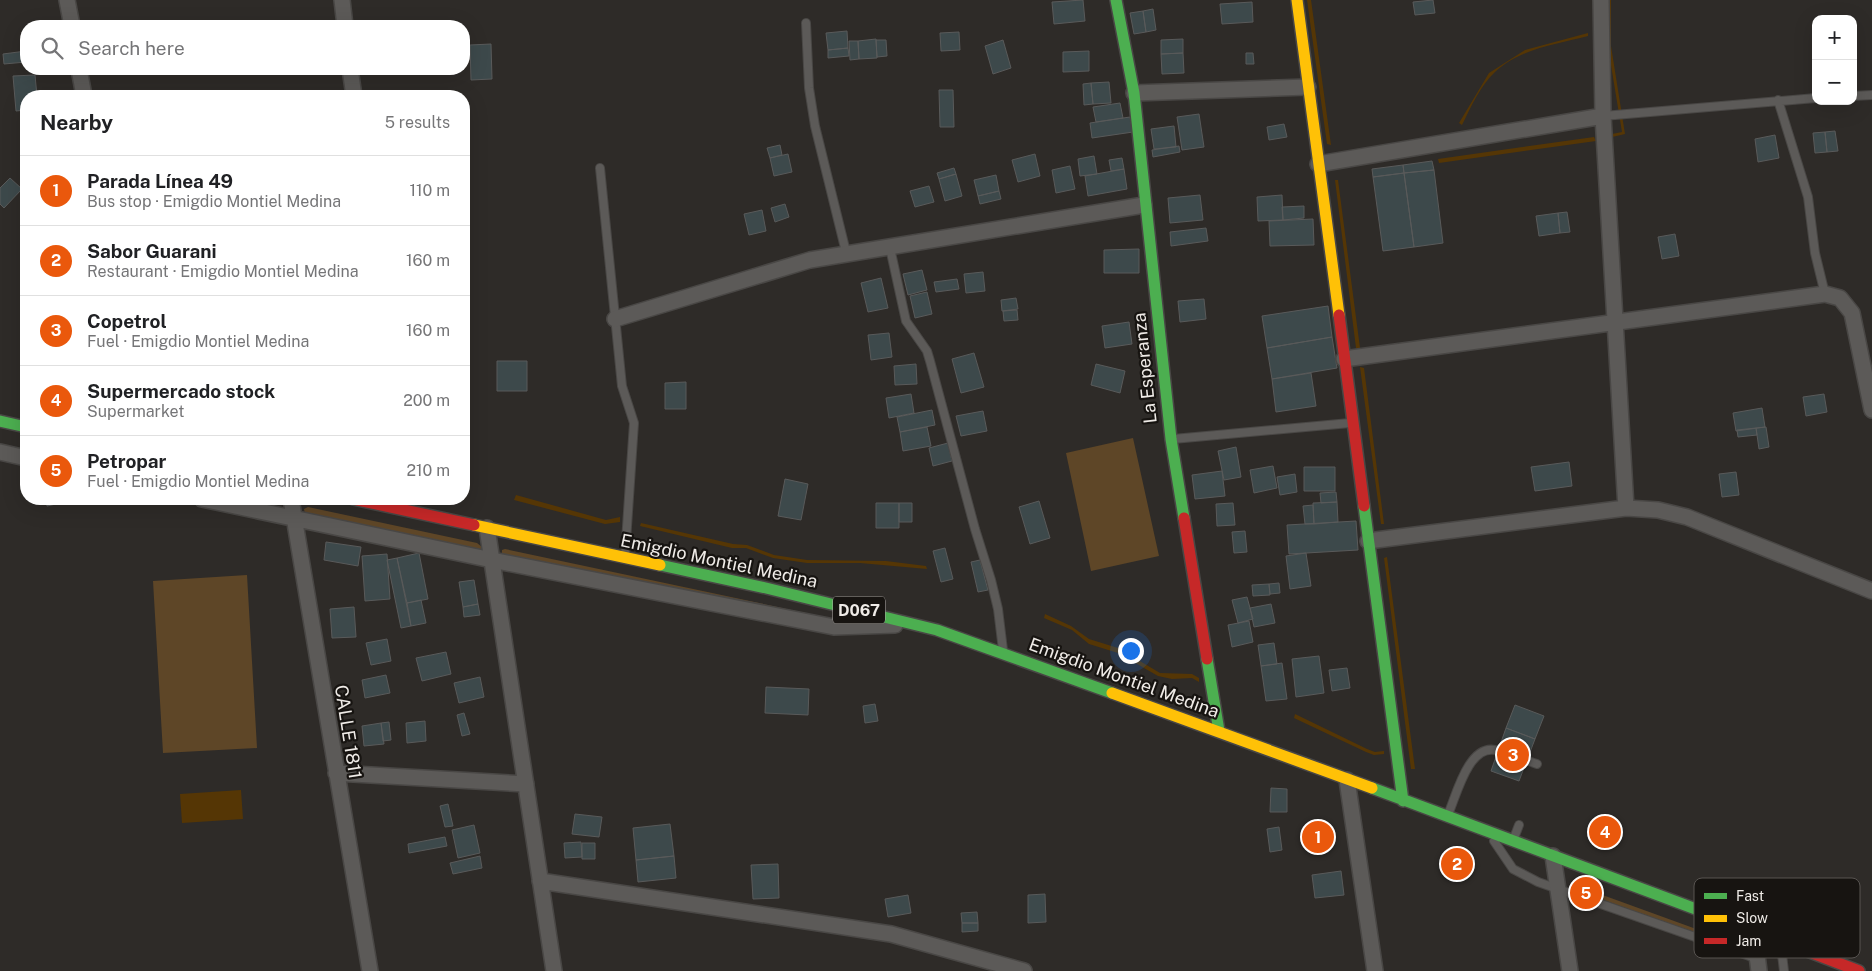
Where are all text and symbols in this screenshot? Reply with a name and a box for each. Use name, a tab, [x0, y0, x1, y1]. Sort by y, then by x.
map controls	[1812, 15, 1857, 105]
button: +	[1812, 15, 1857, 60]
search box	[20, 20, 470, 75]
icon: search	[38, 34, 66, 62]
text: Search here	[78, 37, 185, 59]
button: −	[1812, 60, 1857, 105]
text: Nearby	[40, 110, 113, 135]
text: 5 results	[385, 113, 450, 132]
text: Parada Línea 49	[87, 170, 233, 192]
text: 1	[53, 181, 59, 200]
text: 110 m	[409, 181, 450, 200]
text: Bus stop · Emigdio Montiel Medina	[87, 192, 341, 211]
text: Sabor Guarani	[87, 240, 217, 262]
text: 2	[51, 251, 61, 270]
text: 160 m	[406, 251, 450, 270]
text: Restaurant · Emigdio Montiel Medina	[87, 262, 359, 281]
text: Copetrol	[87, 310, 167, 332]
street label: La Esperanza	[1128, 312, 1161, 424]
text: 3	[51, 321, 61, 340]
text: 160 m	[406, 321, 450, 340]
text: Fuel · Emigdio Montiel Medina	[87, 332, 309, 351]
text: Supermercado stock	[87, 380, 275, 402]
text: 4	[51, 391, 61, 410]
text: 200 m	[403, 391, 450, 410]
text: Supermarket	[87, 402, 184, 421]
text: Petropar	[87, 450, 166, 472]
text: 5	[51, 461, 61, 480]
text: 210 m	[406, 461, 450, 480]
text: Fuel · Emigdio Montiel Medina	[87, 472, 309, 491]
street label: Emigdio Montiel Medina	[619, 529, 819, 592]
road number: D067	[833, 596, 885, 624]
street label: Emigdio Montiel Medina	[1026, 633, 1222, 722]
your location	[1118, 638, 1144, 664]
street label: CALLE 1811	[331, 683, 366, 780]
pin: 3	[1497, 736, 1529, 774]
pin: 4	[1589, 813, 1621, 851]
pin: 1	[1302, 818, 1334, 856]
pin: 2	[1441, 845, 1473, 883]
pin: 5	[1570, 874, 1602, 912]
legend	[1694, 878, 1860, 958]
text: Fast	[1736, 888, 1764, 904]
text: Slow	[1736, 910, 1768, 926]
text: Jam	[1736, 933, 1761, 949]

